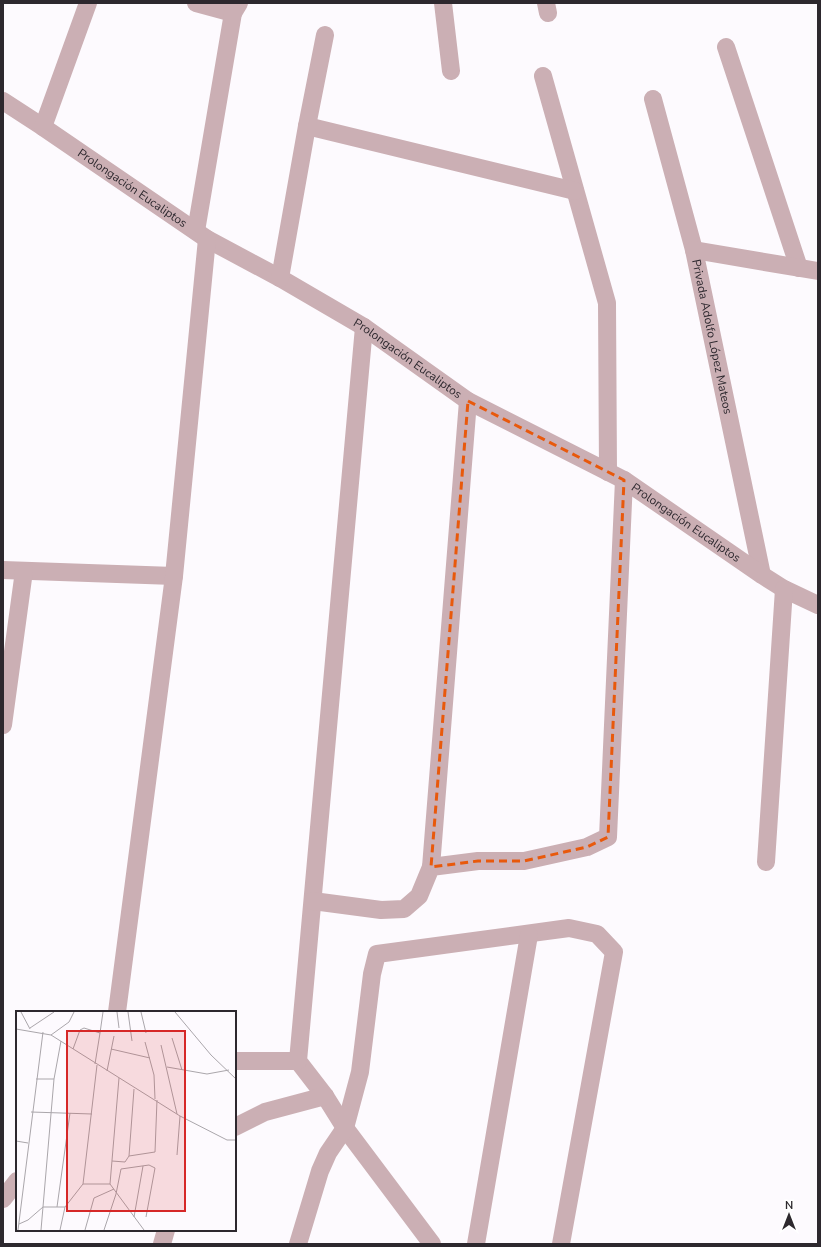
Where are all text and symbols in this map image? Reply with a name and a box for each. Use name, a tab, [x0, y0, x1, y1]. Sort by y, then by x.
street label: Prolongación Eucaliptos	[75, 145, 191, 231]
street label: Privada Adolfo López Mateos	[688, 258, 736, 416]
street label: Prolongación Eucaliptos	[350, 315, 465, 402]
street label: Prolongación Eucaliptos	[628, 479, 744, 566]
inset map	[16, 1011, 236, 1231]
north arrow	[769, 1195, 809, 1235]
text: N	[785, 1198, 793, 1213]

